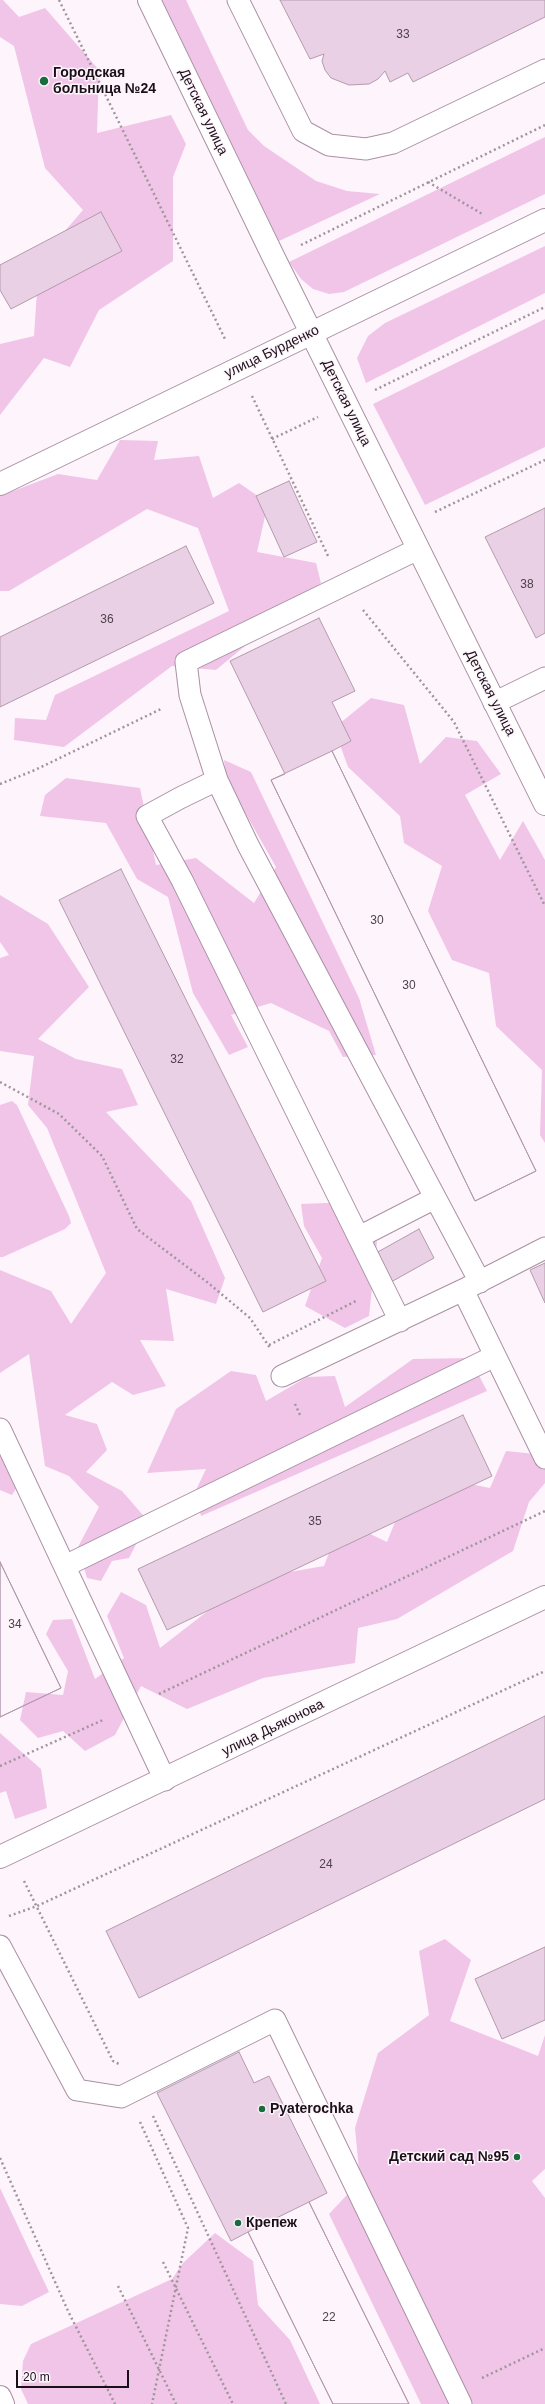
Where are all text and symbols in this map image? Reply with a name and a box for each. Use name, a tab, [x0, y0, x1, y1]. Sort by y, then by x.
house number: 33	[396, 28, 410, 42]
place label: Городская больница №24	[53, 65, 156, 98]
street label: Детская улица	[175, 66, 231, 158]
marker: Городская больница №24	[38, 75, 50, 87]
street label: улица Бурденко	[222, 322, 322, 382]
street label: Детская улица	[318, 357, 374, 449]
house number: 38	[520, 578, 534, 592]
house number: 36	[100, 613, 114, 627]
street label: Детская улица	[461, 647, 519, 739]
house number: 30	[370, 914, 384, 928]
house number: 30	[402, 979, 416, 993]
house number: 32	[170, 1053, 184, 1067]
house number: 35	[308, 1515, 322, 1529]
house number: 34	[8, 1618, 22, 1632]
street label: улица Дьяконова	[219, 1696, 327, 1760]
house number: 24	[319, 1858, 333, 1872]
place label: Pyaterochka	[270, 2101, 353, 2117]
marker: Pyaterochka	[257, 2104, 267, 2114]
place label: Детский сад №95	[389, 2149, 509, 2165]
marker: Детский сад №95	[512, 2152, 522, 2162]
place label: Крепеж	[246, 2215, 297, 2231]
marker: Крепеж	[233, 2218, 243, 2228]
house number: 22	[322, 2311, 336, 2325]
scale bar	[18, 2362, 131, 2388]
text: 20 m	[23, 2370, 50, 2384]

